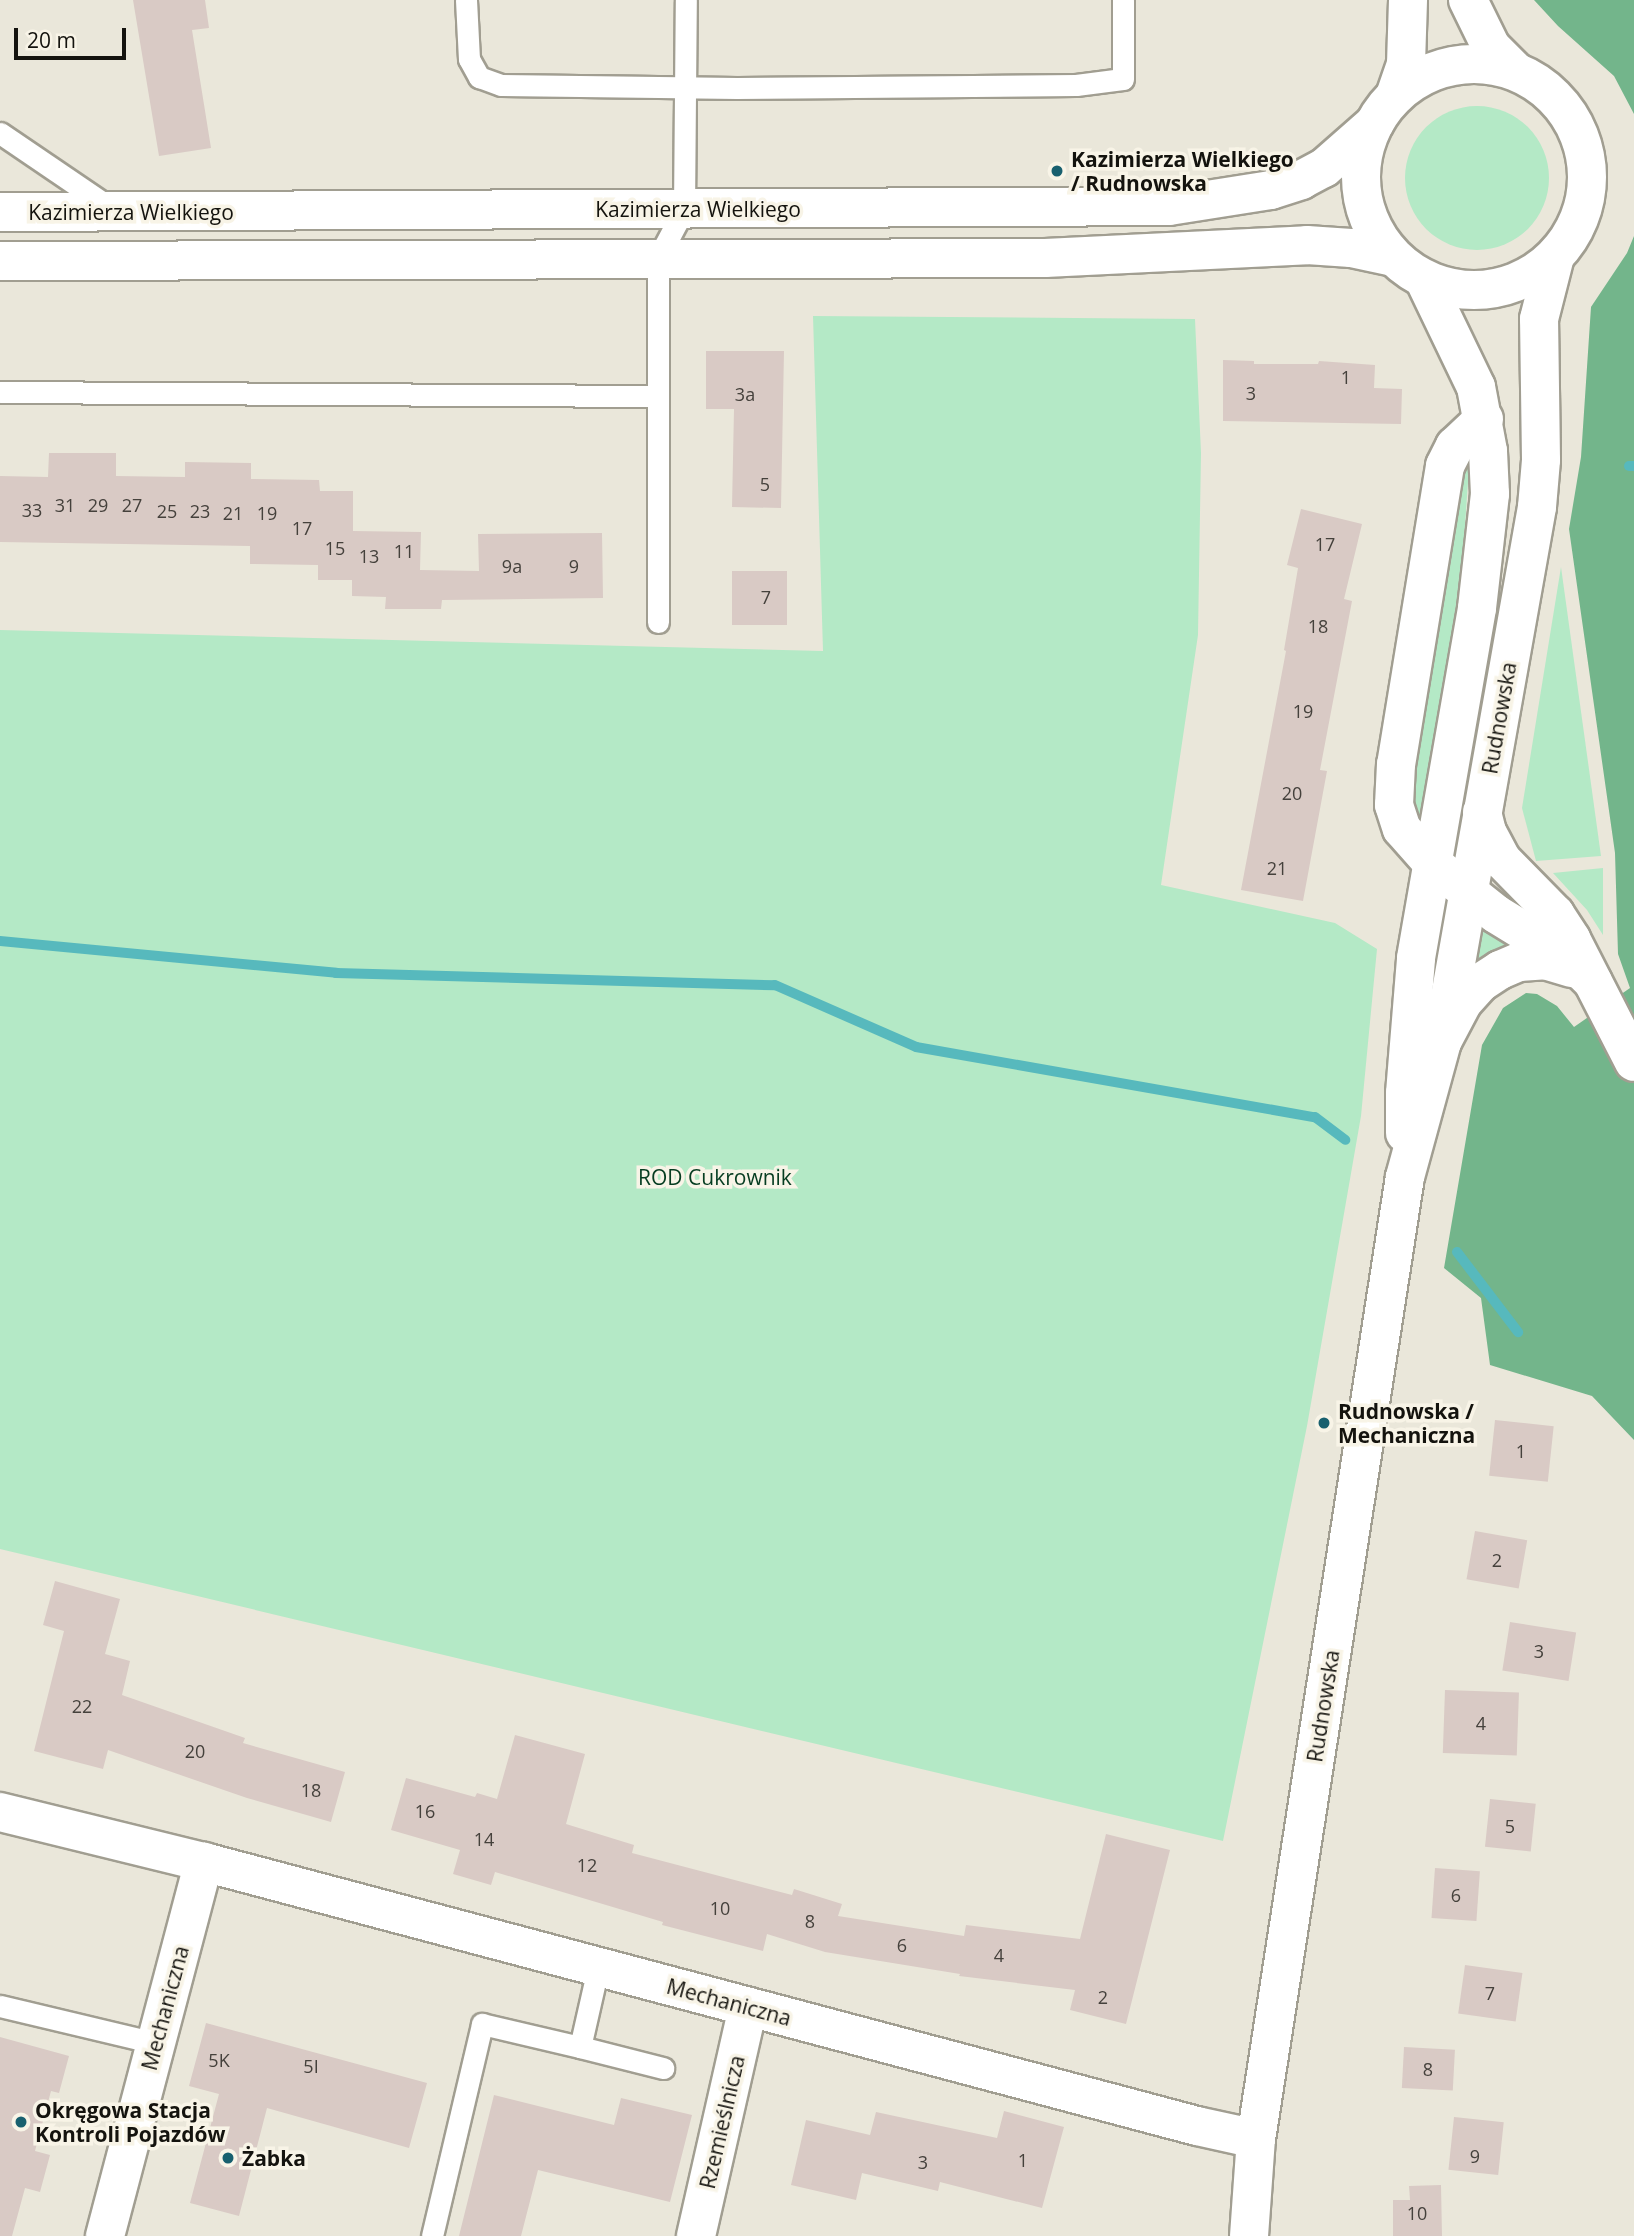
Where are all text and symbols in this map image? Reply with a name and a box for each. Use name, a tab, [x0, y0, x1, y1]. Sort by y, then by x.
scale bar	[18, 14, 130, 58]
text: 20 m	[27, 26, 76, 54]
place label: Kazimierza Wielkiego / Rudnowska	[1071, 146, 1294, 196]
marker: Kazimierza Wielkiego / Rudnowska	[1049, 163, 1065, 179]
street label: Kazimierza Wielkiego	[595, 196, 801, 222]
street label: Kazimierza Wielkiego	[28, 199, 234, 225]
house number: 1	[1341, 366, 1351, 388]
house number: 3	[1246, 382, 1256, 404]
house number: 3a	[735, 383, 755, 405]
house number: 5	[760, 473, 770, 495]
house number: 31	[55, 494, 75, 516]
house number: 29	[88, 494, 108, 516]
house number: 27	[122, 494, 142, 516]
house number: 33	[22, 499, 42, 521]
house number: 25	[157, 500, 177, 522]
house number: 23	[190, 500, 210, 522]
house number: 21	[223, 502, 243, 524]
house number: 19	[257, 502, 277, 524]
house number: 17	[292, 517, 312, 539]
house number: 17	[1315, 533, 1335, 555]
house number: 15	[325, 537, 345, 559]
house number: 11	[394, 540, 414, 562]
house number: 13	[359, 545, 379, 567]
house number: 9a	[502, 555, 522, 577]
house number: 9	[569, 555, 579, 577]
house number: 7	[761, 586, 771, 608]
house number: 18	[1308, 615, 1328, 637]
street label: Rudnowska	[1477, 660, 1521, 776]
house number: 19	[1293, 700, 1313, 722]
house number: 20	[1282, 782, 1302, 804]
house number: 21	[1267, 857, 1287, 879]
park label: ROD Cukrownik	[638, 1164, 792, 1190]
place label: Rudnowska / Mechaniczna	[1338, 1398, 1475, 1448]
marker: Rudnowska / Mechaniczna	[1316, 1415, 1332, 1431]
house number: 1	[1516, 1440, 1526, 1462]
house number: 2	[1492, 1549, 1502, 1571]
house number: 3	[1534, 1640, 1544, 1662]
street label: Rudnowska	[1302, 1648, 1344, 1764]
house number: 22	[72, 1695, 92, 1717]
house number: 4	[1476, 1712, 1486, 1734]
house number: 20	[185, 1740, 205, 1762]
house number: 18	[301, 1779, 321, 1801]
house number: 16	[415, 1800, 435, 1822]
house number: 5	[1505, 1815, 1515, 1837]
house number: 14	[474, 1828, 494, 1850]
house number: 12	[577, 1854, 597, 1876]
house number: 6	[1451, 1884, 1461, 1906]
house number: 10	[710, 1897, 730, 1919]
house number: 8	[805, 1910, 815, 1932]
house number: 6	[897, 1934, 907, 1956]
street label: Mechaniczna	[136, 1943, 194, 2073]
house number: 4	[994, 1944, 1004, 1966]
street label: Mechaniczna	[664, 1973, 794, 2031]
house number: 7	[1485, 1982, 1495, 2004]
house number: 2	[1098, 1986, 1108, 2008]
house number: 5K	[208, 2049, 230, 2071]
street label: Rzemieślnicza	[694, 2053, 750, 2191]
house number: 5I	[303, 2055, 319, 2077]
house number: 8	[1423, 2058, 1433, 2080]
place label: Okręgowa Stacja Kontroli Pojazdów	[35, 2097, 225, 2147]
marker: Okręgowa Stacja Kontroli Pojazdów	[13, 2114, 29, 2130]
place label: Żabka	[242, 2145, 306, 2171]
house number: 9	[1470, 2145, 1480, 2167]
house number: 1	[1018, 2149, 1028, 2171]
marker: Żabka	[220, 2150, 236, 2166]
house number: 3	[918, 2151, 928, 2173]
house number: 10	[1407, 2202, 1427, 2224]

